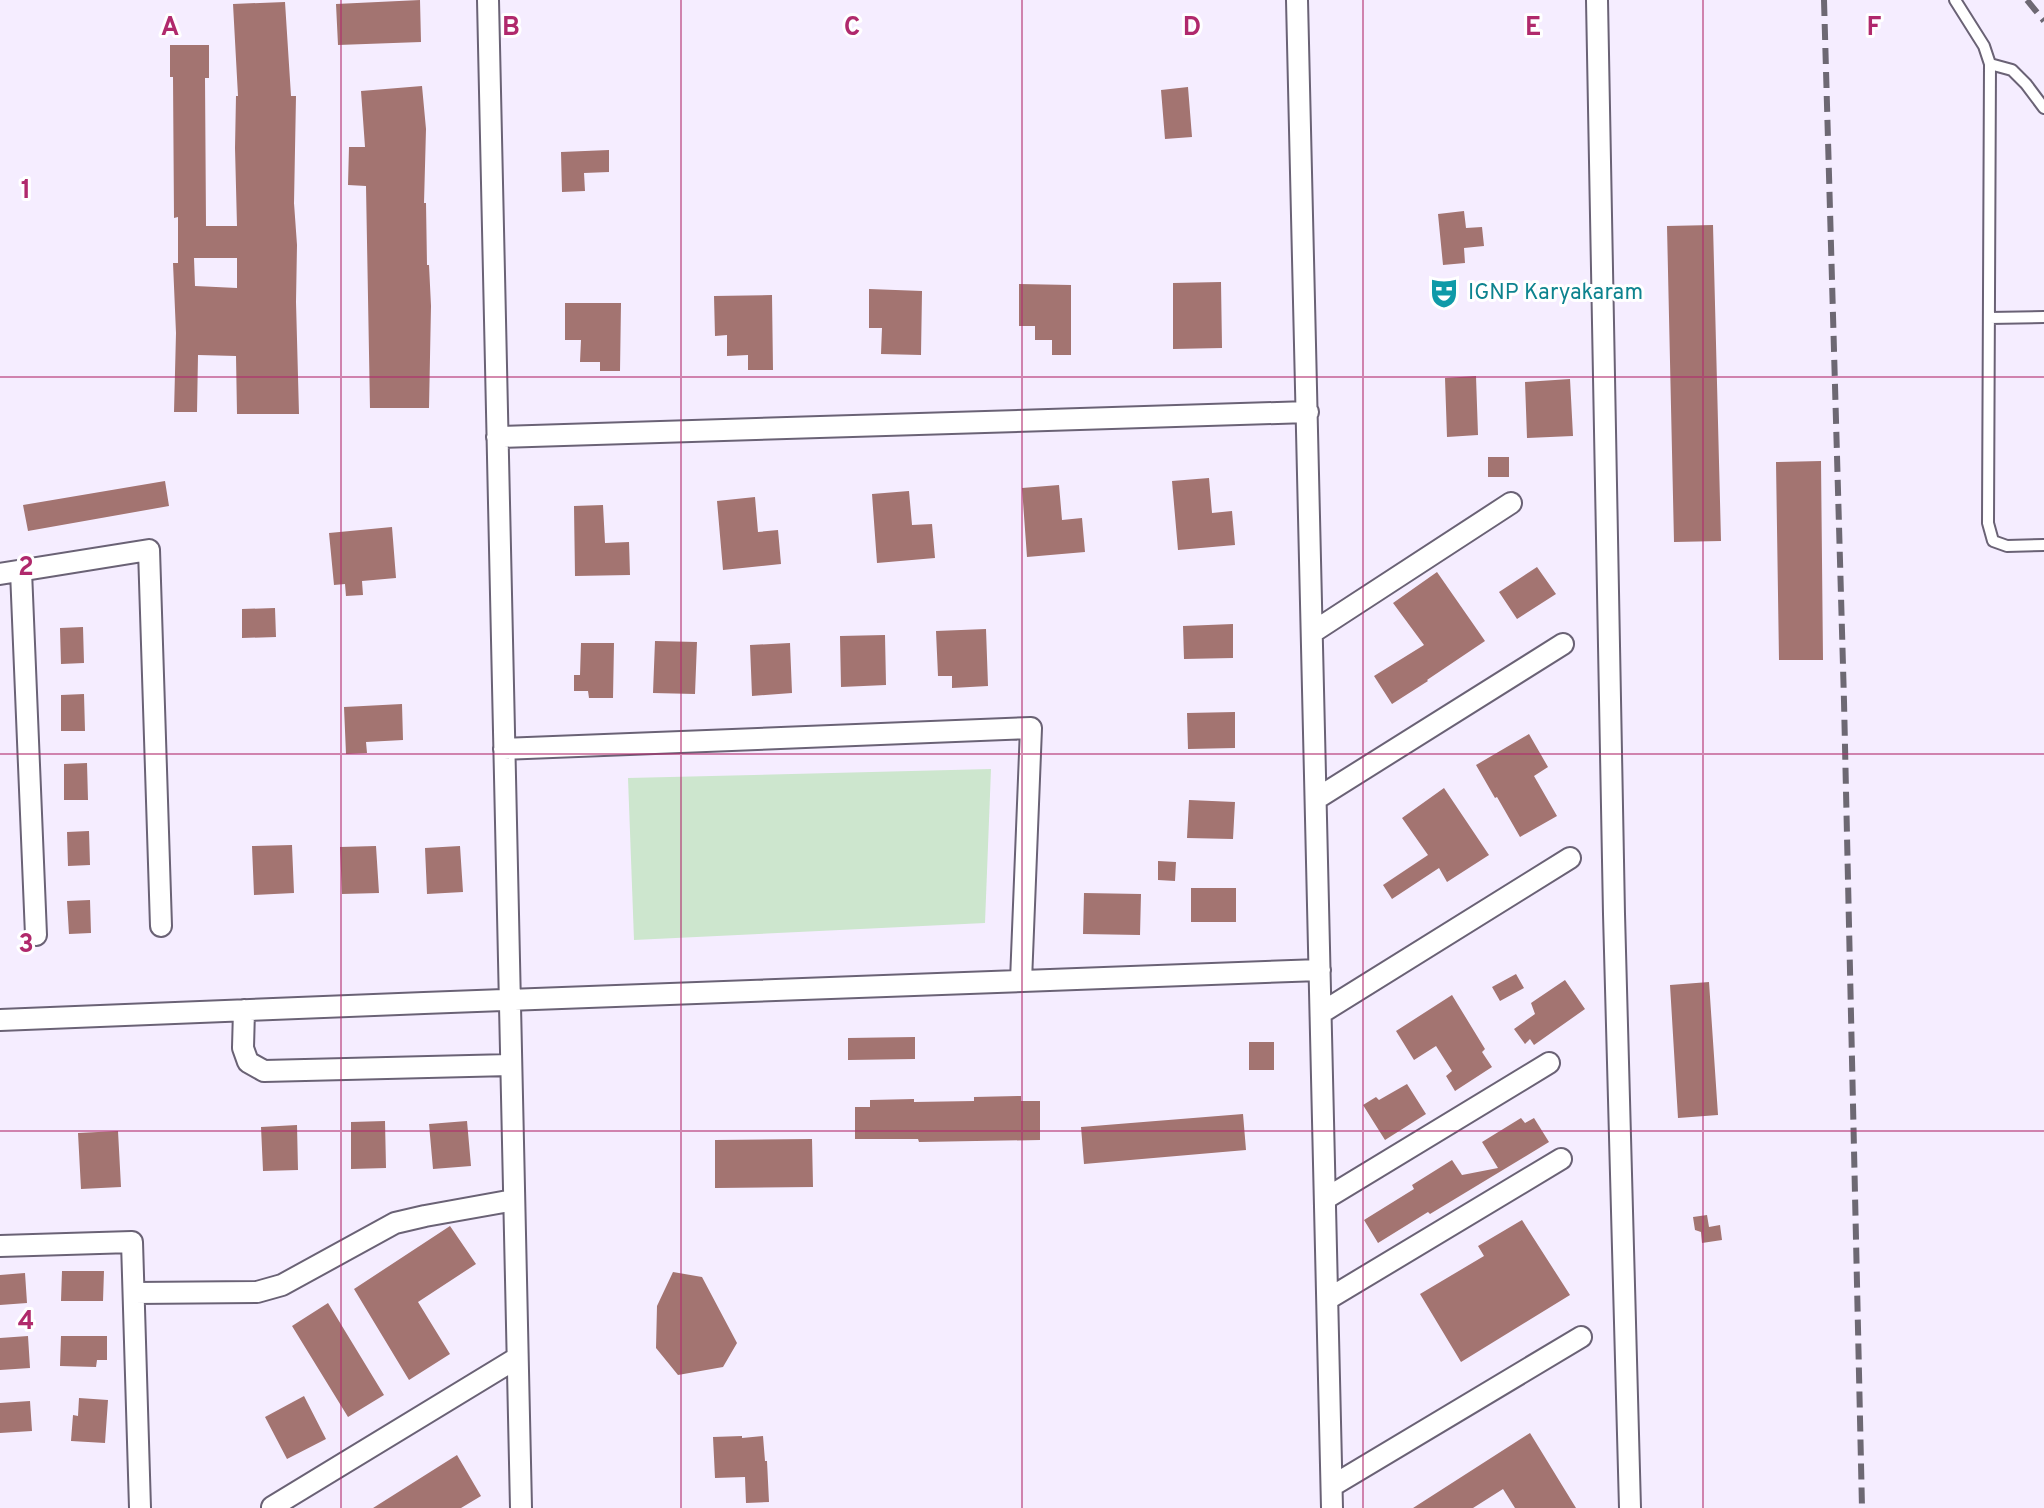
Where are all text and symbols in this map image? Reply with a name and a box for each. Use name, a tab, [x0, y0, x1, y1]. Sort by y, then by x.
text: A	[161, 12, 179, 45]
text: B	[502, 12, 520, 45]
text: C	[844, 12, 860, 45]
text: D	[1183, 12, 1201, 45]
text: E	[1525, 12, 1541, 45]
text: F	[1867, 12, 1882, 45]
text: 1	[21, 175, 31, 208]
theatre icon: IGNP Karyakaram	[1427, 276, 1461, 310]
place label: IGNP Karyakaram	[1468, 280, 1643, 307]
text: 2	[18, 552, 34, 585]
text: 3	[18, 929, 34, 962]
text: 4	[18, 1306, 34, 1339]

